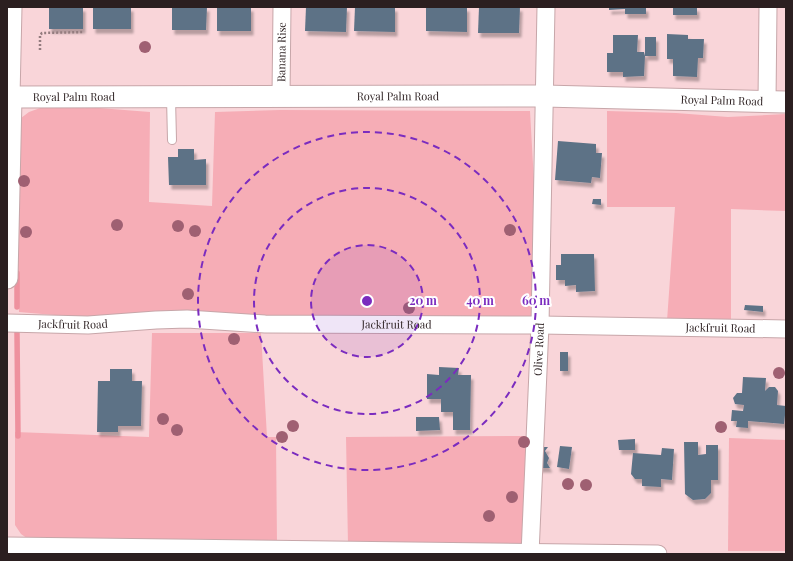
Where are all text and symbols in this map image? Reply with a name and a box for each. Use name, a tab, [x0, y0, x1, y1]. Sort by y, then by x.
street label: Banana Rise	[273, 22, 289, 82]
street label: Royal Palm Road	[357, 88, 440, 103]
street label: Royal Palm Road	[33, 89, 116, 104]
street label: Royal Palm Road	[680, 91, 764, 108]
text: 20 m	[409, 292, 437, 308]
text: 40 m	[466, 292, 494, 308]
text: 60 m	[522, 292, 550, 308]
centre of rings	[360, 294, 374, 308]
street label: Jackfruit Road	[37, 316, 109, 332]
street label: Jackfruit Road	[361, 316, 432, 332]
street label: Jackfruit Road	[684, 319, 756, 336]
street label: Olive Road	[530, 322, 547, 376]

